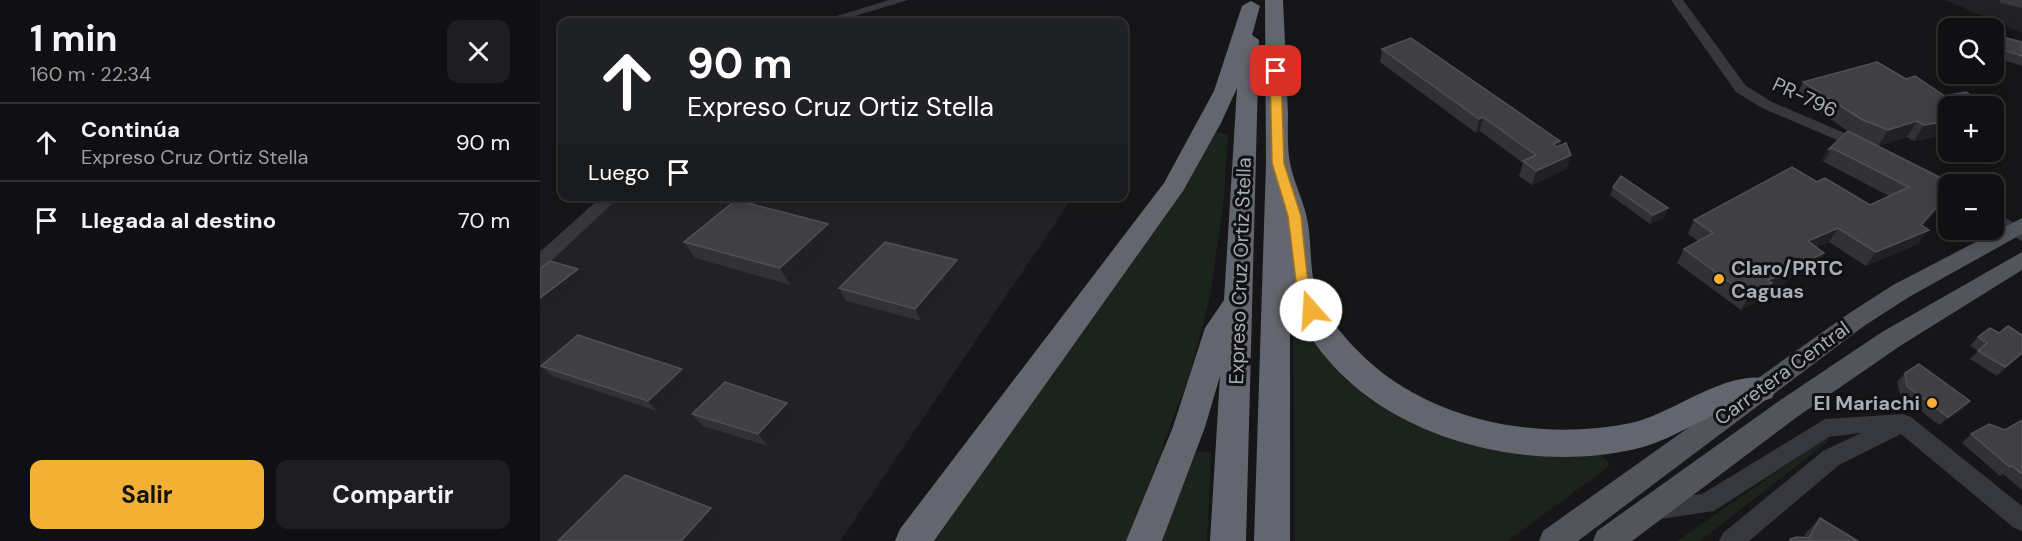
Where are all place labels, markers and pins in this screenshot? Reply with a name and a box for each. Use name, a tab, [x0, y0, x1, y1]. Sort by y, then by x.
pin	[1250, 45, 1301, 96]
place label: Claro/PRTC Caguas	[1731, 255, 1843, 304]
marker: Claro/PRTC Caguas	[1712, 272, 1726, 286]
place label: El Mariachi	[1814, 390, 1920, 416]
marker: El Mariachi	[1925, 396, 1939, 410]

